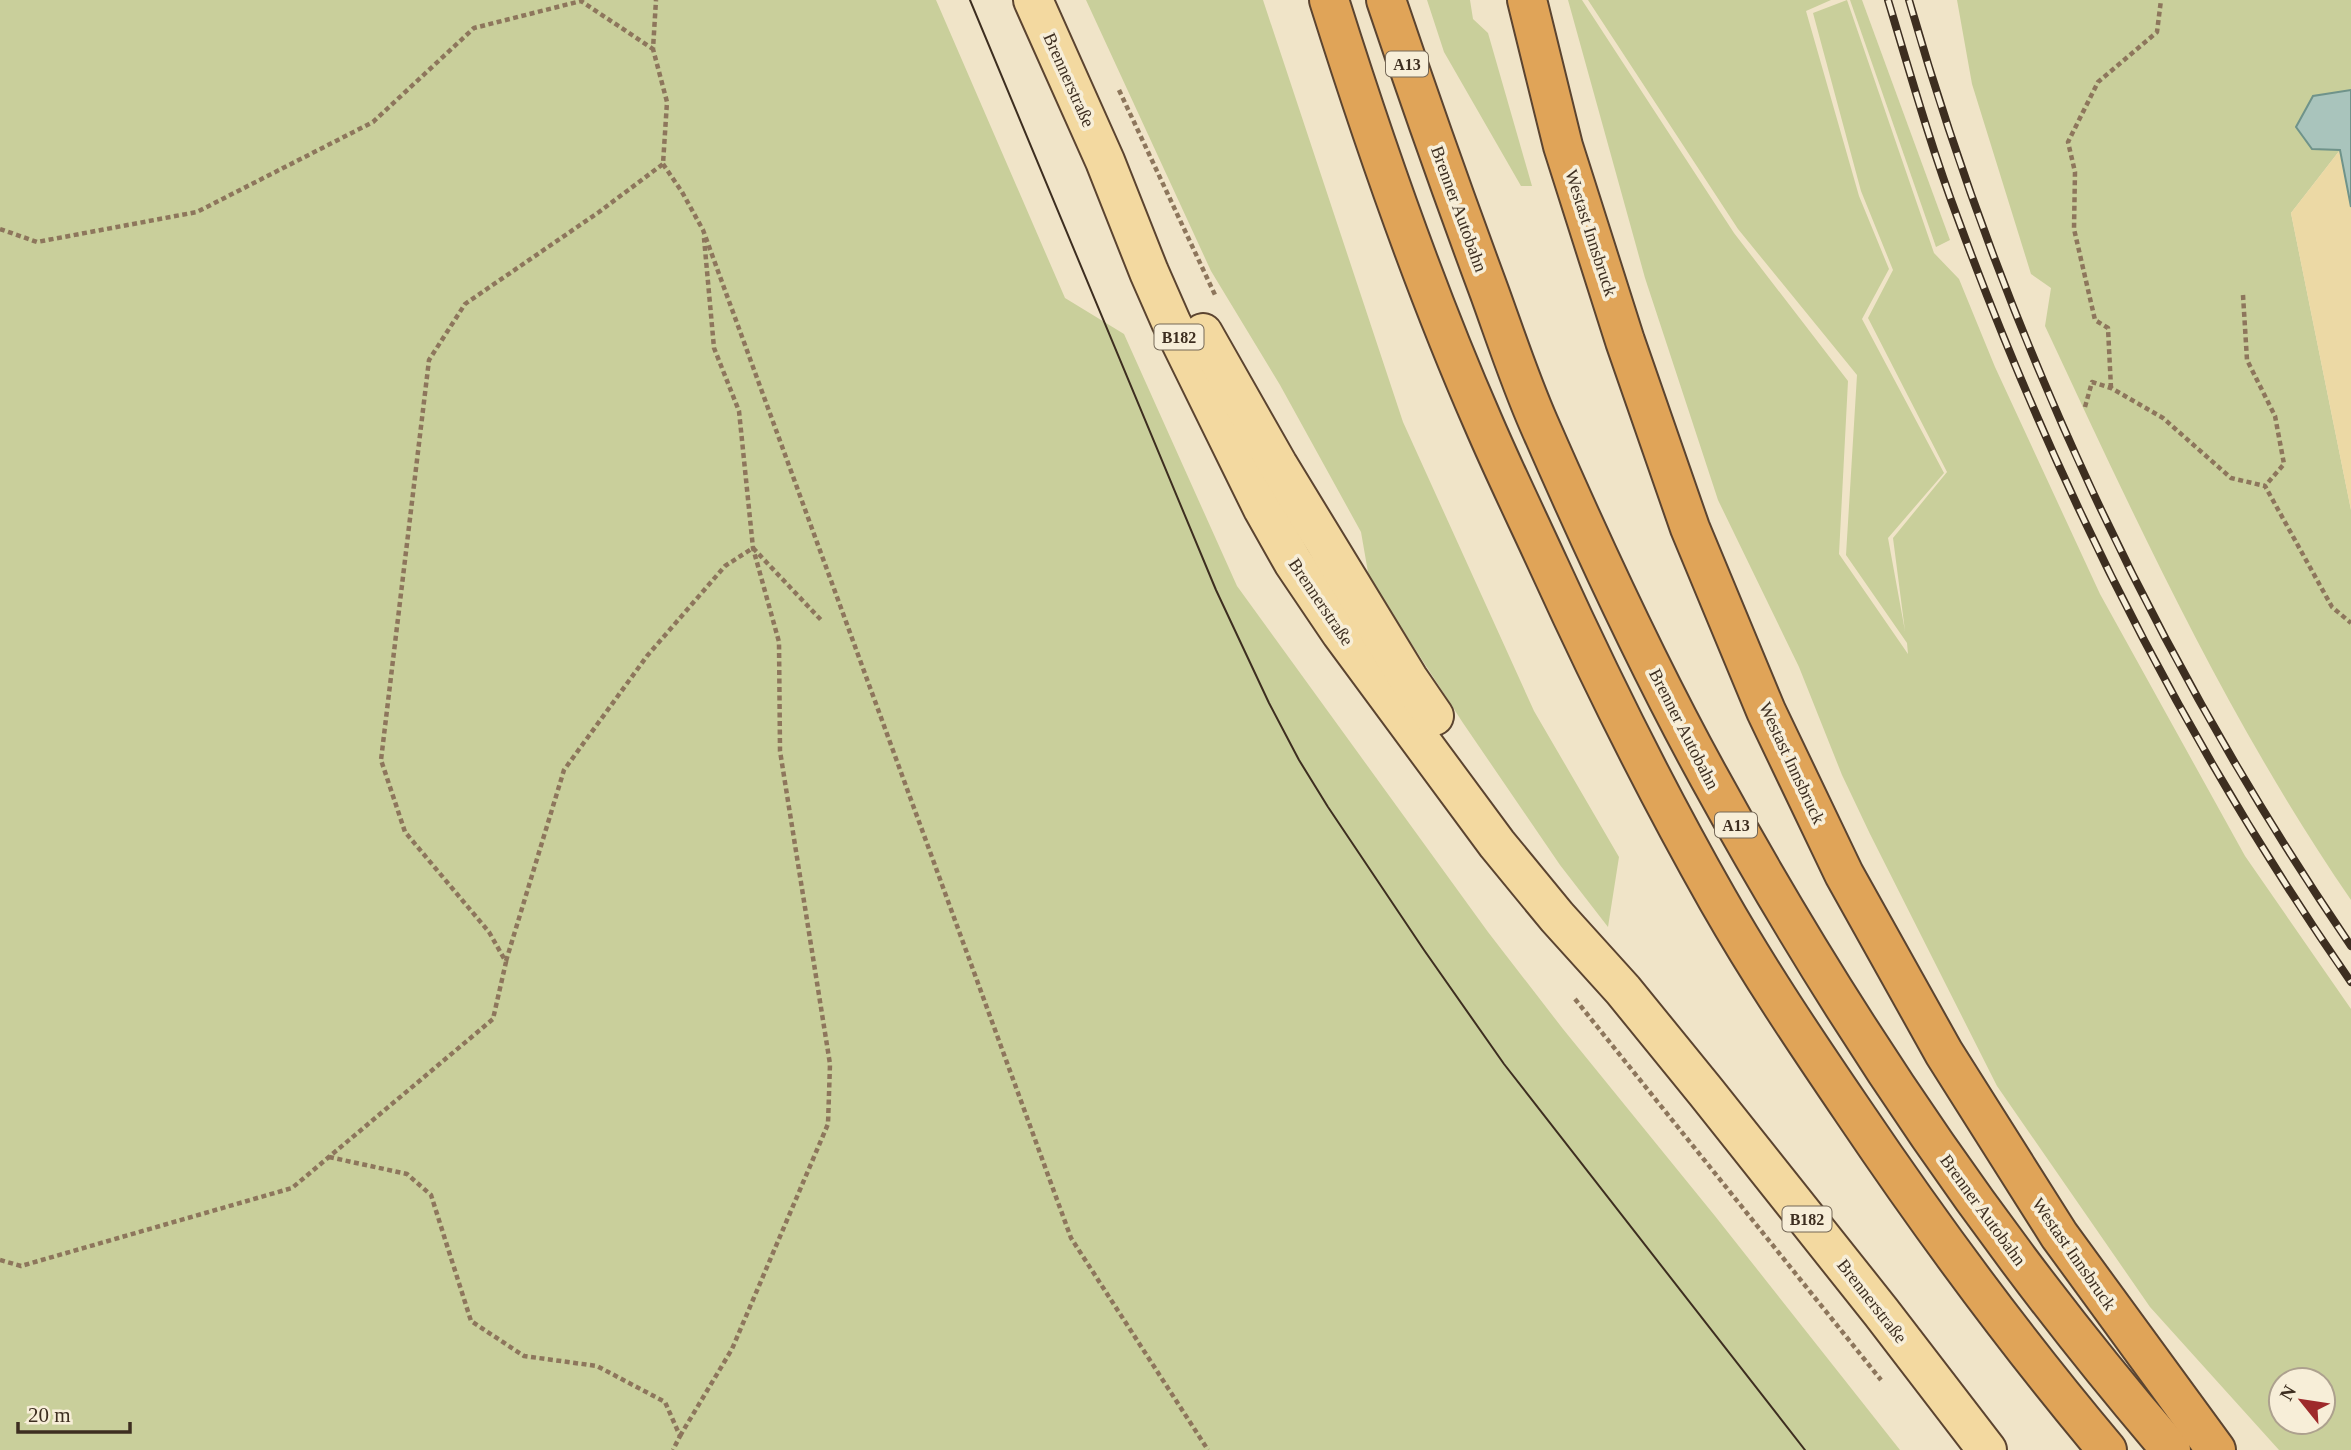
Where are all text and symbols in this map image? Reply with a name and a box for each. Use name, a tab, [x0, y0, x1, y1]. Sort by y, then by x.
street label: Brennerstraße	[1039, 30, 1099, 130]
road number: A13	[1386, 52, 1428, 76]
street label: Brenner Autobahn	[1427, 143, 1491, 275]
street label: Westast Innsbruck	[1561, 167, 1621, 299]
road number: B182	[1154, 324, 1204, 350]
street label: Brennerstraße	[1284, 555, 1358, 649]
street label: Brenner Autobahn	[1645, 665, 1723, 793]
street label: Westast Innsbruck	[1755, 699, 1829, 827]
road number: A13	[1715, 812, 1757, 838]
street label: Brenner Autobahn	[1936, 1151, 2030, 1269]
street label: Westast Innsbruck	[2028, 1194, 2120, 1314]
road number: B182	[1783, 1206, 1832, 1232]
street label: Brennerstraße	[1833, 1255, 1911, 1347]
north arrow	[2267, 1366, 2337, 1436]
text: N	[2275, 1381, 2300, 1404]
scale bar	[18, 1390, 130, 1434]
text: 20 m	[28, 1403, 71, 1427]

